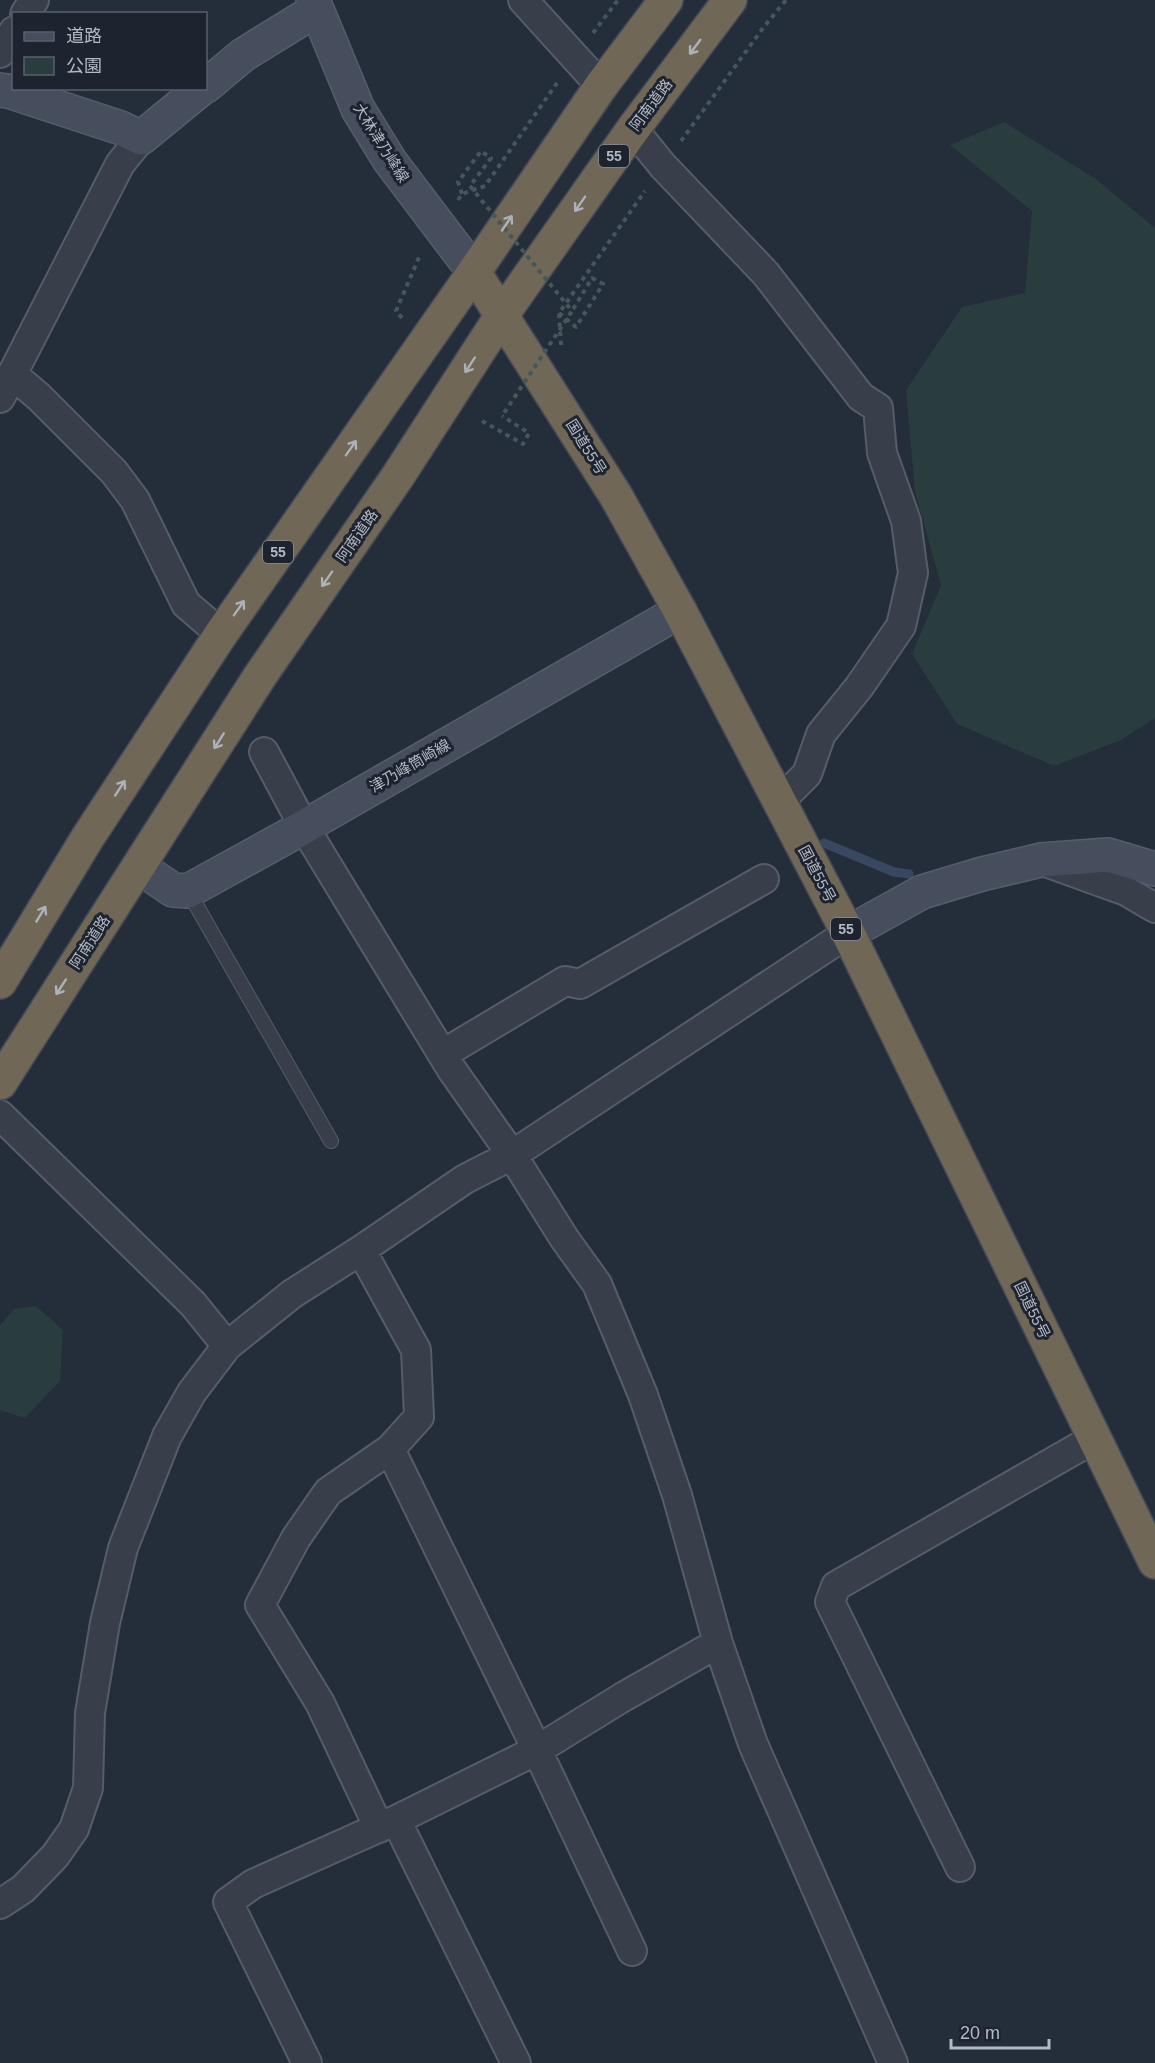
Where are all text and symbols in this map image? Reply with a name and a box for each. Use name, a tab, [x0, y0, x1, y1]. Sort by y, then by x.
legend	[12, 12, 207, 90]
text: 道路	[66, 26, 102, 46]
one-way arrow	[688, 38, 701, 54]
text: 公園	[66, 56, 102, 76]
street label: 阿南道路	[626, 76, 675, 134]
street label: 大林津乃峰線	[350, 100, 412, 185]
road number: 55	[599, 145, 629, 167]
one-way arrow	[574, 196, 586, 212]
one-way arrow	[501, 216, 513, 232]
one-way arrow	[464, 356, 477, 373]
street label: 国道55号	[563, 416, 610, 477]
one-way arrow	[345, 440, 357, 456]
street label: 阿南道路	[332, 506, 381, 565]
road number: 55	[263, 541, 293, 563]
one-way arrow	[321, 570, 333, 587]
one-way arrow	[233, 600, 245, 616]
one-way arrow	[212, 732, 224, 749]
street label: 津乃峰筒崎線	[367, 736, 453, 795]
one-way arrow	[114, 780, 126, 797]
street label: 国道55号	[795, 843, 839, 905]
one-way arrow	[35, 906, 47, 923]
street label: 阿南道路	[66, 912, 113, 972]
road number: 55	[831, 918, 861, 940]
one-way arrow	[55, 978, 67, 995]
street label: 国道55号	[1011, 1278, 1054, 1341]
scale bar	[951, 2012, 1048, 2050]
text: 20 m	[960, 2023, 1000, 2043]

